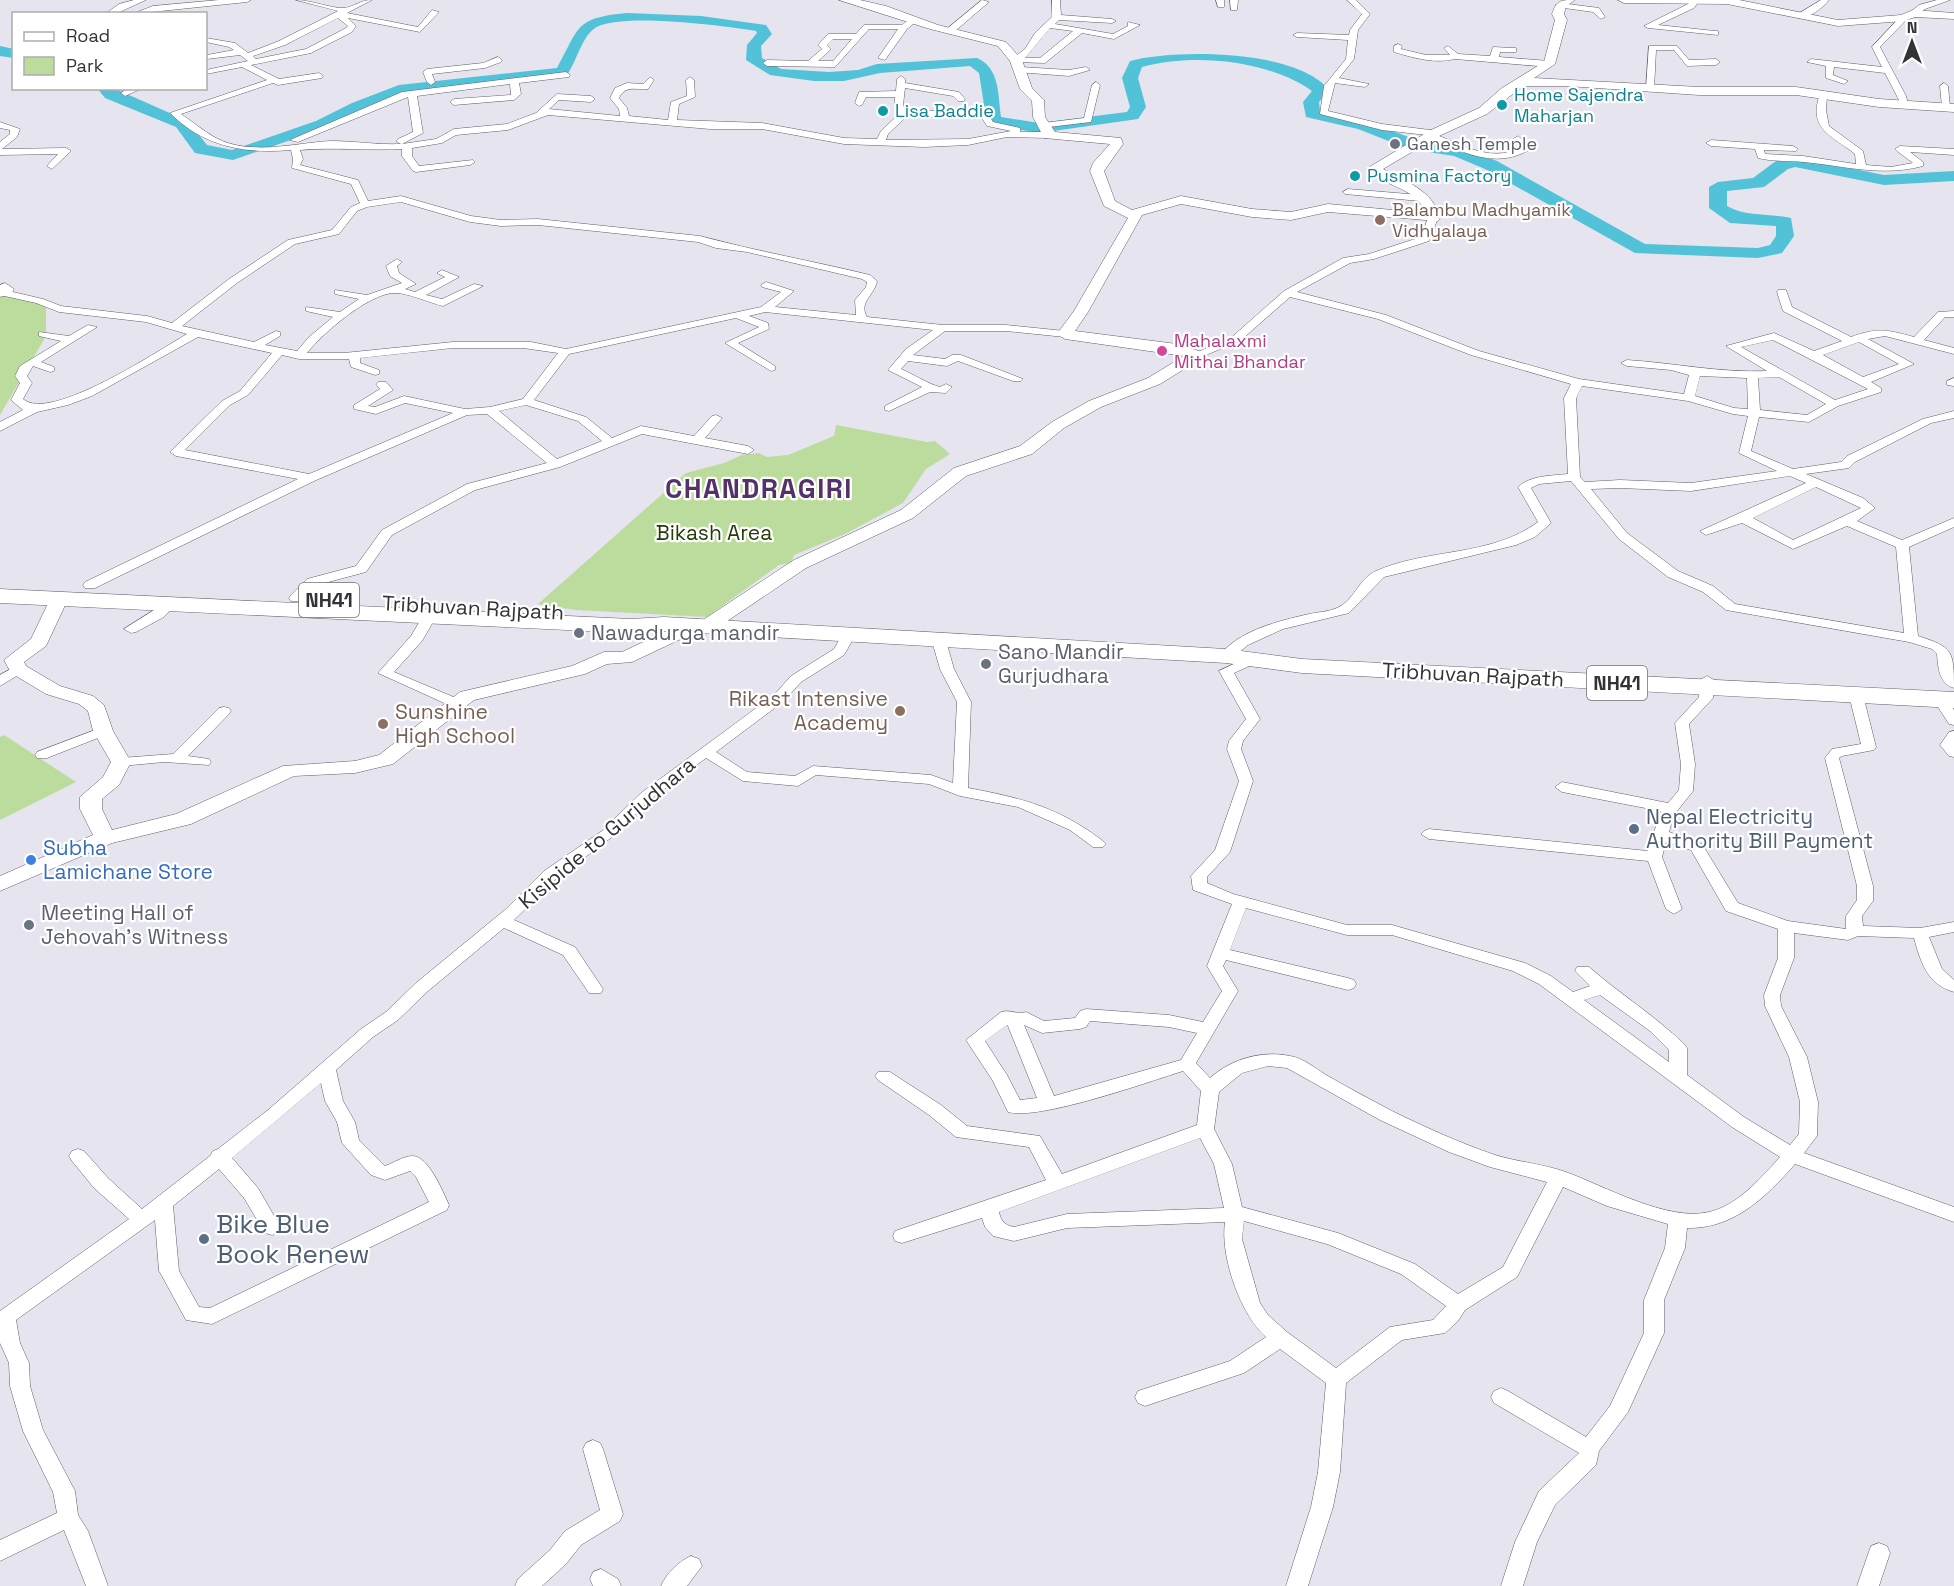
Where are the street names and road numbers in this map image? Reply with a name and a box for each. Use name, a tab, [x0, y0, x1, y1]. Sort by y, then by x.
road number: NH41	[299, 583, 359, 617]
street label: Tribhuvan Rajpath	[381, 589, 565, 626]
street label: Tribhuvan Rajpath	[1381, 656, 1565, 693]
road number: NH41	[1587, 666, 1647, 700]
street label: Kisipide to Gurjudhara	[513, 751, 701, 915]

